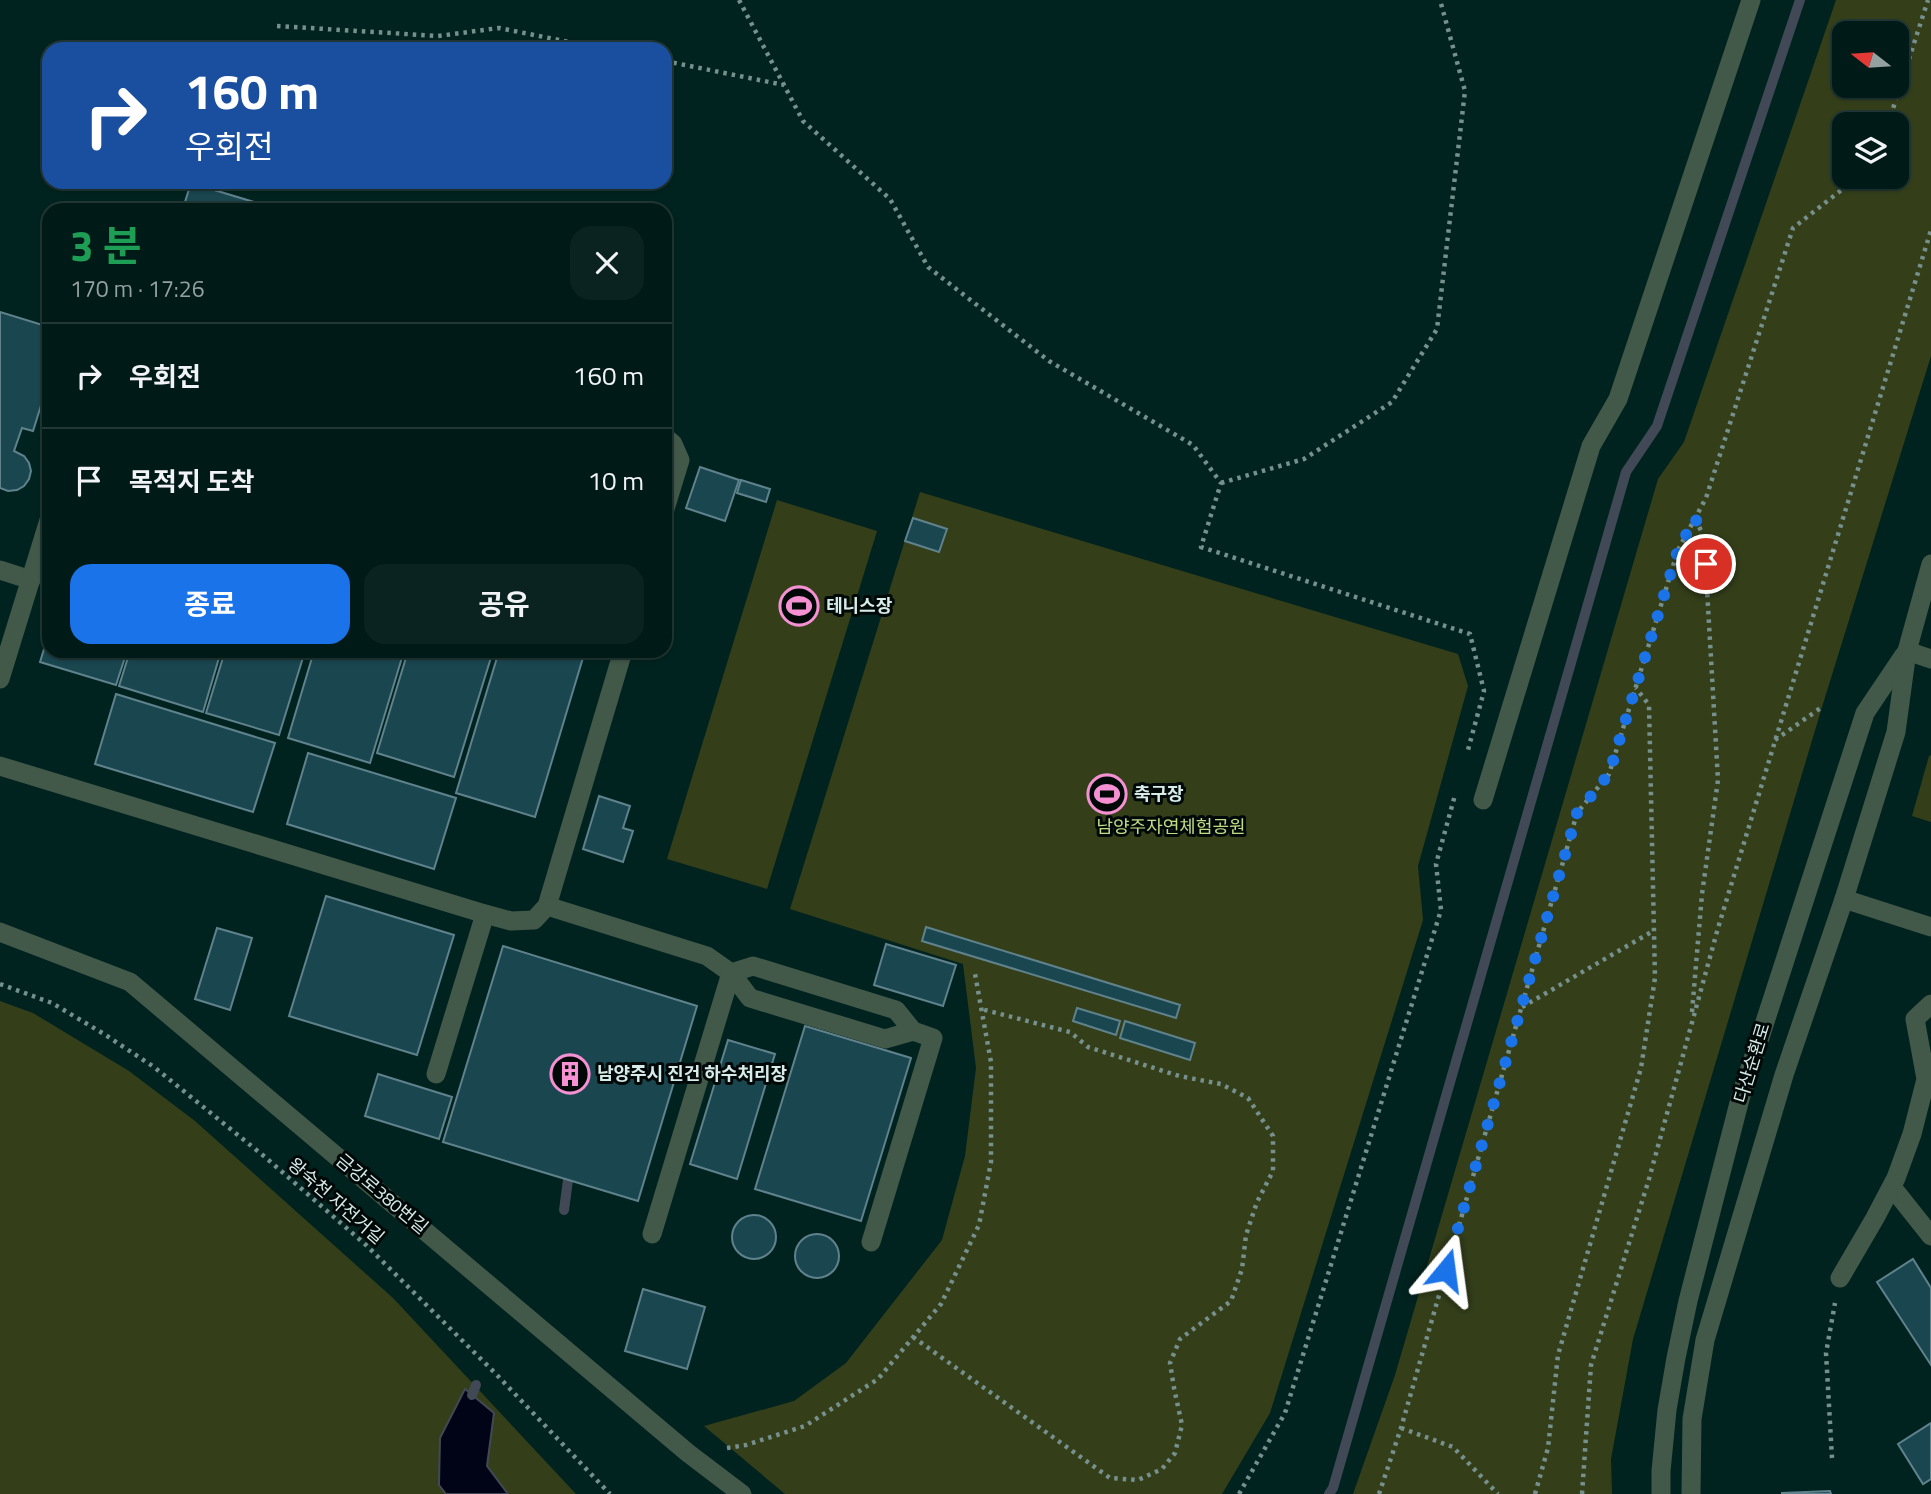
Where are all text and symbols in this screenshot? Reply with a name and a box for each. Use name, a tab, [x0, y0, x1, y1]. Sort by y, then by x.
north arrow	[1832, 21, 1909, 98]
map controls	[1832, 21, 1909, 189]
text: 160 m	[185, 53, 319, 128]
icon: right	[70, 70, 161, 161]
button: layers	[1832, 112, 1909, 189]
text: 우회전	[185, 122, 273, 170]
text: 3 분	[70, 213, 141, 277]
button: close	[570, 226, 644, 300]
text: 170 m · 17:26	[70, 271, 205, 306]
text: 160 m	[573, 356, 644, 395]
icon: right	[70, 357, 108, 395]
text: 우회전	[129, 357, 201, 396]
text: 10 m	[587, 461, 644, 500]
icon: arrive	[70, 462, 108, 500]
text: 목적지 도착	[129, 462, 254, 501]
pin	[1676, 534, 1736, 594]
icon: arrive	[1687, 545, 1725, 583]
button: 종료	[70, 564, 350, 644]
button: 공유	[364, 564, 644, 644]
sports icon: 테니스장	[778, 585, 820, 627]
place label: 테니스장	[826, 592, 893, 619]
sports icon: 축구장	[1086, 773, 1128, 815]
place label: 축구장	[1134, 780, 1184, 807]
park label: 남양주자연체험공원	[1096, 813, 1246, 840]
street label: 다산순환로	[1727, 1019, 1777, 1106]
building icon: 남양주시 진건 하수처리장	[549, 1053, 591, 1095]
place label: 남양주시 진건 하수처리장	[597, 1060, 788, 1087]
street label: 금강로380번길	[330, 1147, 434, 1240]
street label: 왕숙천 자전거길	[282, 1151, 390, 1250]
position arrow	[1409, 1233, 1483, 1307]

